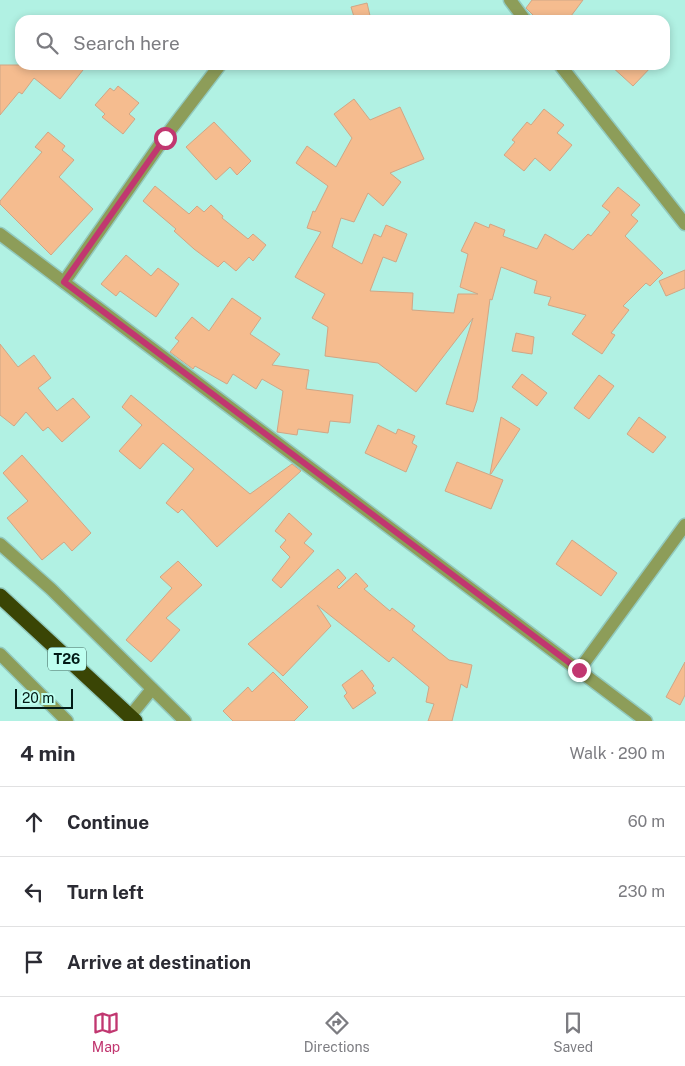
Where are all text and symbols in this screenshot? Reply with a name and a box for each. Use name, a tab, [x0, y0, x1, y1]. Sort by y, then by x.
search box	[15, 15, 670, 70]
icon: search	[33, 29, 61, 57]
text: Search here	[73, 32, 180, 54]
route start	[154, 127, 177, 150]
road number: T26	[48, 648, 86, 671]
route end	[568, 659, 591, 682]
scale bar	[15, 686, 72, 709]
text: 20 m	[22, 690, 54, 706]
text: 4 min	[20, 741, 75, 766]
text: Walk · 290 m	[570, 744, 665, 763]
icon: ahead	[20, 808, 48, 836]
text: Continue	[67, 811, 149, 833]
text: 60 m	[628, 812, 665, 831]
icon: left	[20, 878, 48, 906]
text: Turn left	[67, 881, 144, 903]
text: 230 m	[618, 882, 665, 901]
icon: arrive	[20, 948, 48, 976]
text: Arrive at destination	[67, 951, 251, 973]
tab: Map	[92, 1009, 120, 1055]
tab: Directions	[304, 1009, 370, 1055]
tab: Saved	[553, 1009, 593, 1055]

